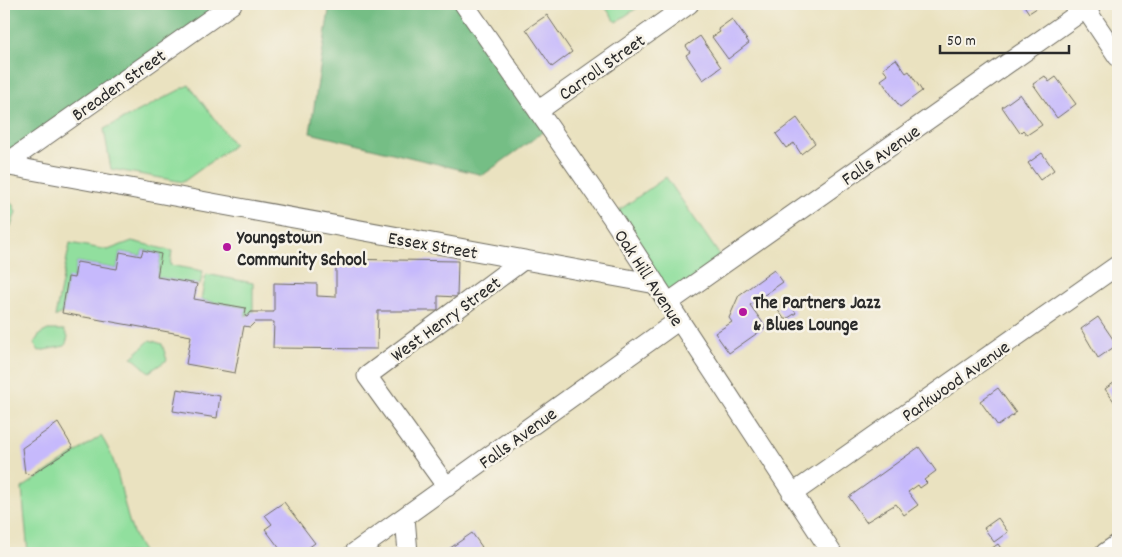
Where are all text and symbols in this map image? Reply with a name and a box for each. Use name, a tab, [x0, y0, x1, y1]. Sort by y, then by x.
scale bar	[940, 22, 1068, 54]
street label: Carroll Street	[554, 29, 652, 109]
text: 50 m	[947, 31, 976, 53]
street label: Breaden Street	[67, 44, 173, 129]
street label: Falls Avenue	[837, 120, 927, 194]
street label: Oak Hill Avenue	[606, 225, 688, 333]
place label: Youngstown Community School	[236, 226, 367, 275]
street label: Essex Street	[385, 226, 479, 269]
marker: Youngstown Community School	[221, 241, 233, 253]
street label: West Henry Street	[386, 271, 508, 370]
place label: The Partners Jazz & Blues Lounge	[753, 291, 881, 340]
marker: The Partners Jazz & Blues Lounge	[737, 306, 749, 318]
street label: Parkwood Avenue	[897, 335, 1017, 430]
street label: Falls Avenue	[474, 402, 564, 477]

